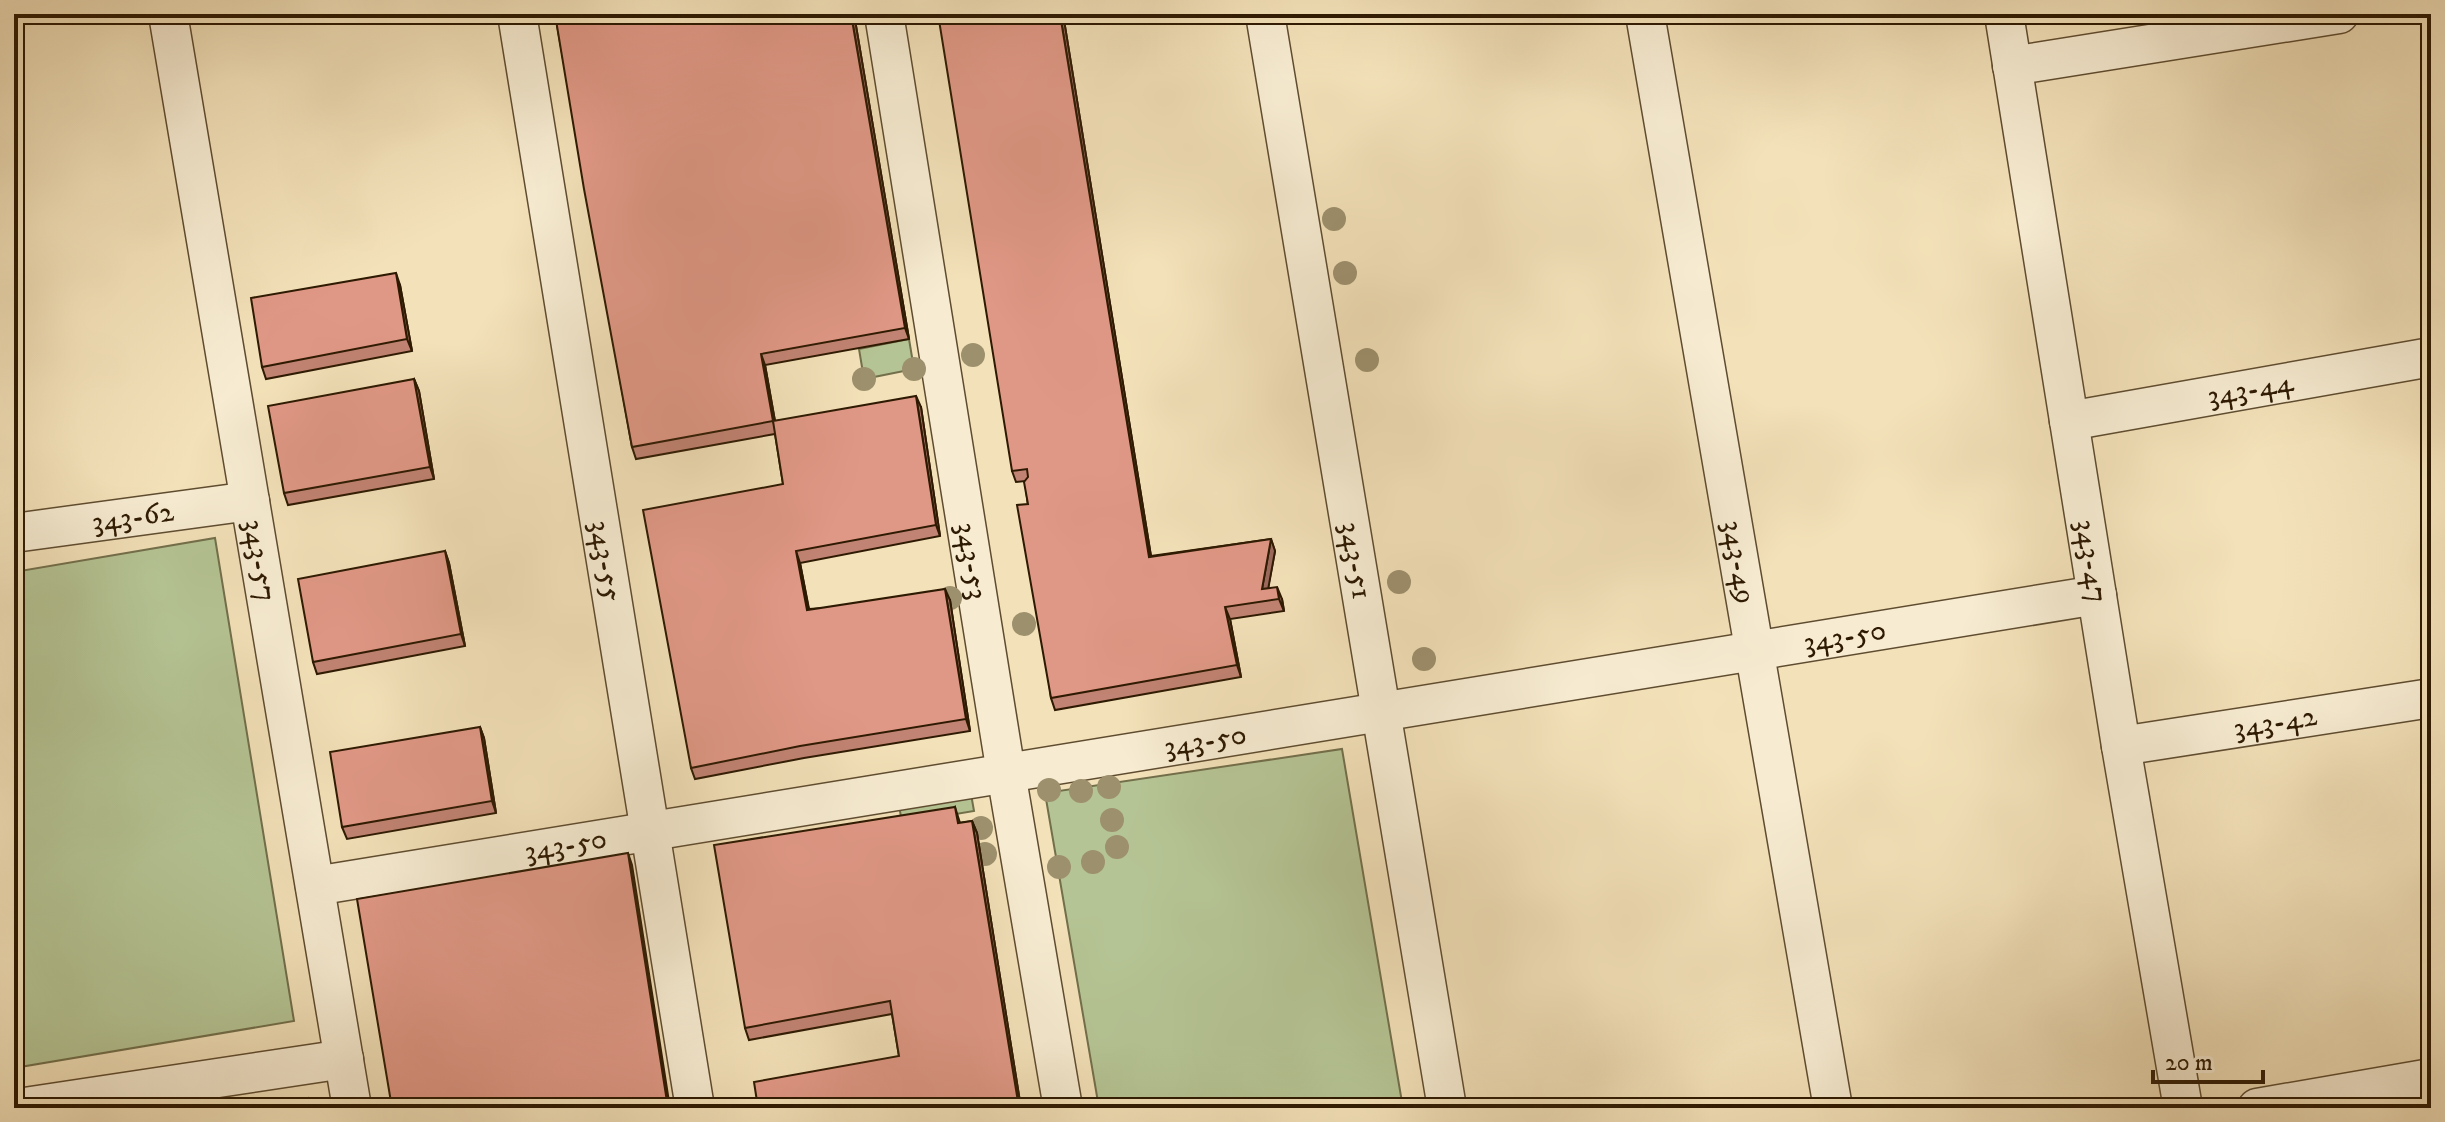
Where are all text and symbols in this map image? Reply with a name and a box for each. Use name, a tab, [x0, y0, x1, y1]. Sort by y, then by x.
street label: 343-44	[2204, 363, 2297, 415]
street label: 343-62	[90, 493, 176, 541]
street label: 343-57	[235, 517, 285, 604]
street label: 343-49	[1714, 517, 1765, 607]
street label: 343-47	[2067, 517, 2116, 605]
street label: 343-55	[581, 518, 631, 604]
street label: 343-51	[1331, 519, 1381, 602]
street label: 343-53	[947, 520, 996, 602]
street label: 343-50	[1801, 611, 1889, 661]
street label: 343-42	[2231, 697, 2320, 747]
street label: 343-50	[1161, 716, 1249, 766]
street label: 343-50	[522, 820, 610, 870]
scale bar	[2153, 1034, 2263, 1084]
text: 20 m	[2165, 1048, 2213, 1078]

